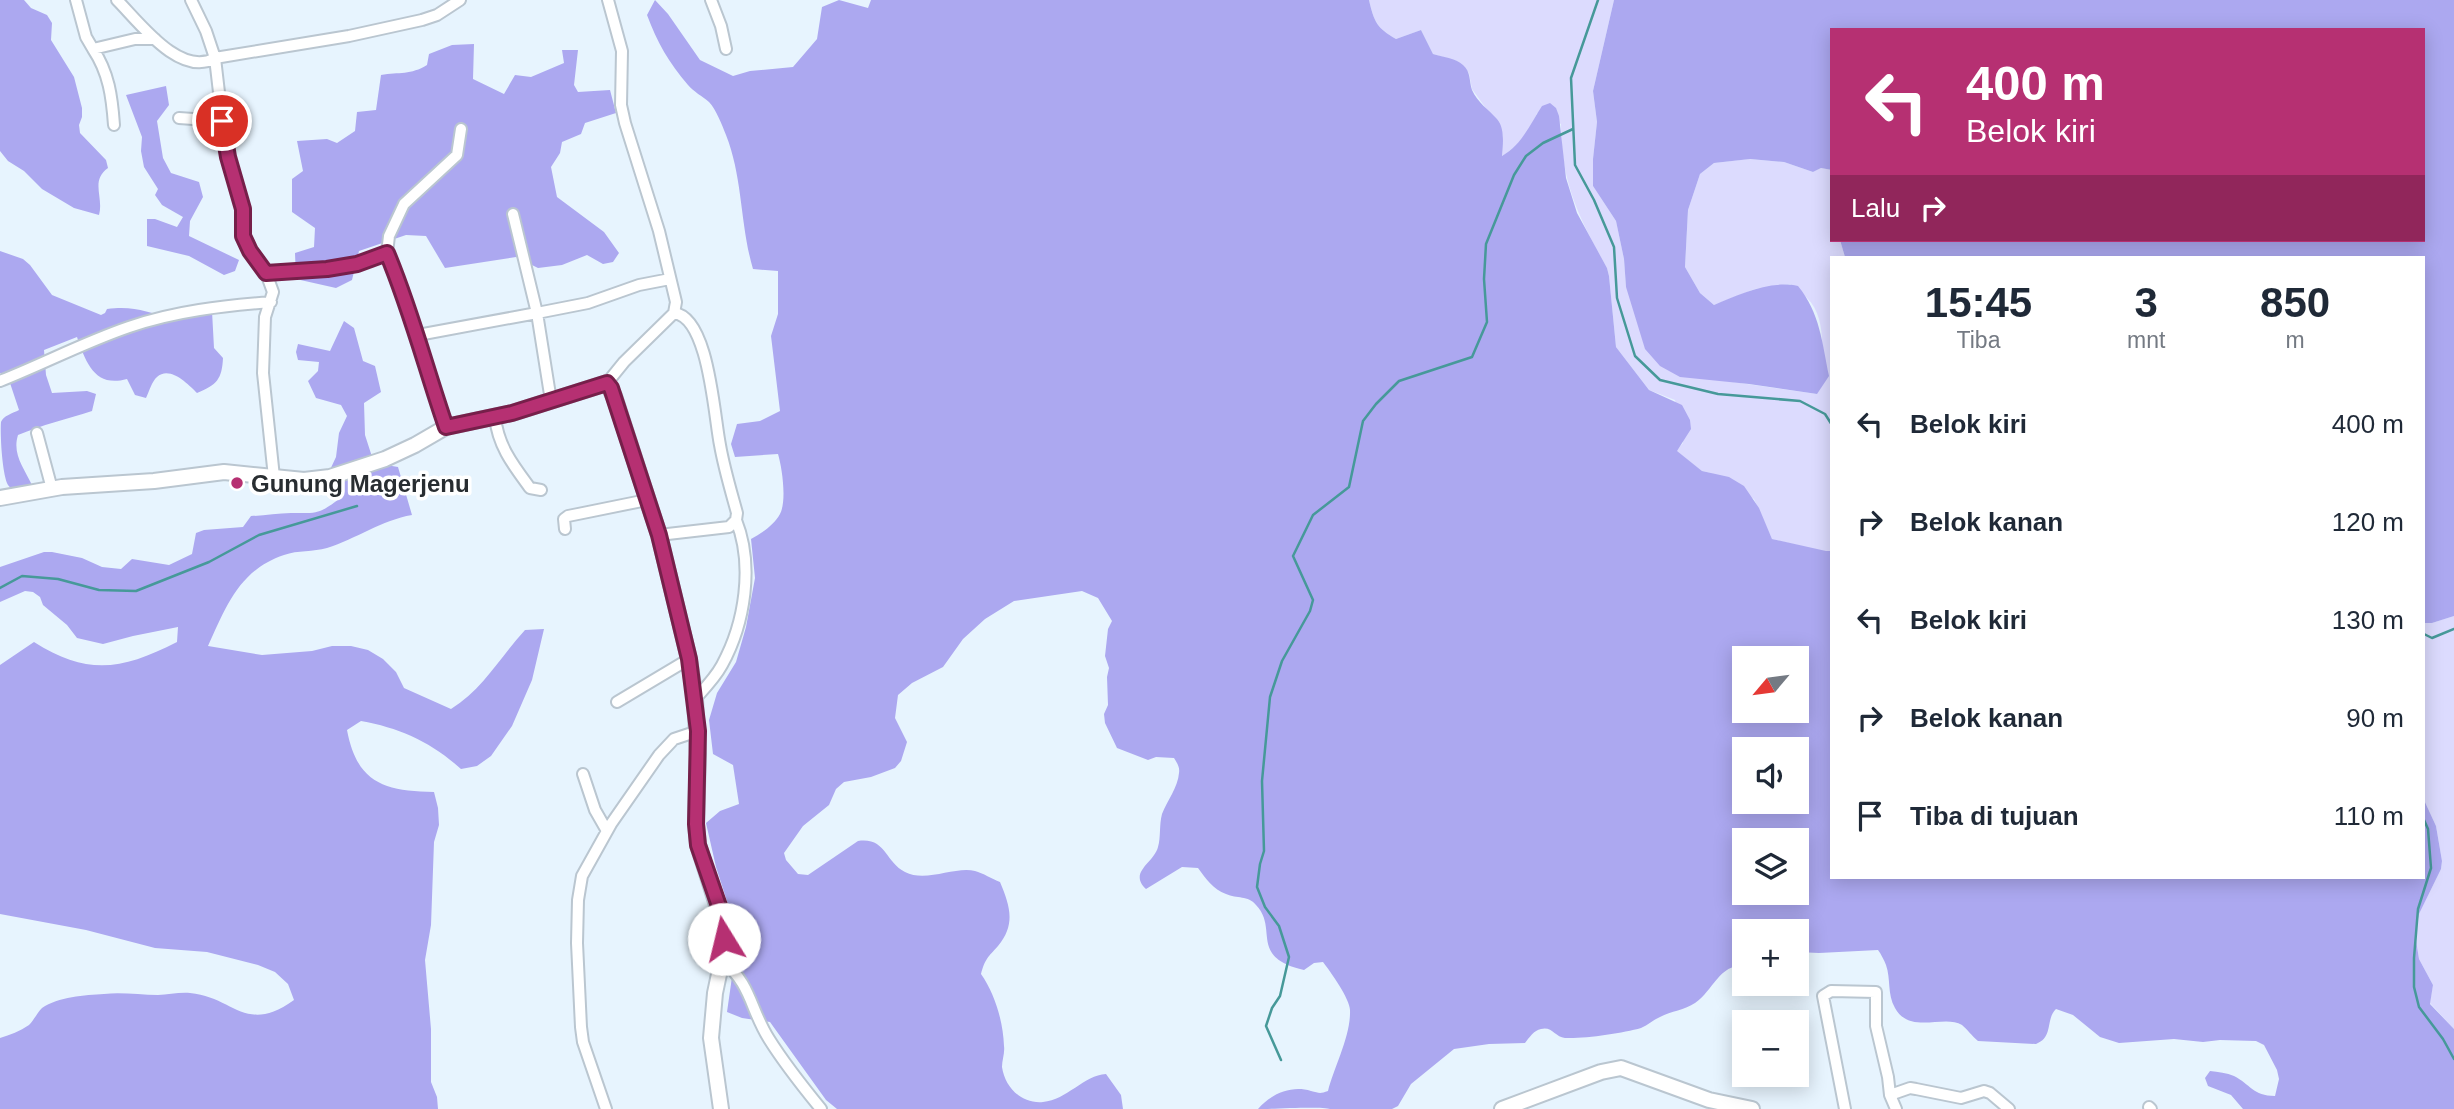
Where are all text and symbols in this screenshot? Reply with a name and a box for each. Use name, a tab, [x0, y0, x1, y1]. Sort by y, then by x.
icon: left	[1851, 56, 1942, 147]
text: 400 m	[1966, 56, 2105, 110]
pin	[192, 91, 252, 151]
icon: arrive	[203, 102, 241, 140]
text: Belok kiri	[1966, 113, 2096, 149]
icon: right	[1914, 189, 1952, 227]
text: Lalu	[1851, 193, 1900, 223]
text: 15:45	[1925, 279, 2032, 326]
text: 3	[2134, 279, 2158, 326]
text: 850	[2260, 279, 2330, 326]
text: Tiba	[1957, 327, 2000, 353]
text: mnt	[2127, 327, 2165, 353]
text: m	[2286, 327, 2305, 353]
icon: left	[1851, 405, 1889, 443]
text: Belok kiri	[1910, 409, 2027, 439]
text: 400 m	[2332, 409, 2404, 439]
place label: Gunung Magerjenu	[251, 470, 470, 497]
marker: Gunung Magerjenu	[229, 475, 245, 491]
icon: right	[1851, 503, 1889, 541]
text: Belok kanan	[1910, 507, 2063, 537]
text: 120 m	[2332, 507, 2404, 537]
icon: left	[1851, 601, 1889, 639]
text: Belok kiri	[1910, 605, 2027, 635]
text: 130 m	[2332, 605, 2404, 635]
north arrow	[1732, 646, 1810, 723]
map controls	[1732, 646, 1809, 1087]
icon: right	[1851, 699, 1889, 737]
text: Belok kanan	[1910, 703, 2063, 733]
text: 90 m	[2346, 703, 2404, 733]
button: sound	[1732, 737, 1809, 814]
icon: arrive	[1851, 797, 1889, 835]
text: Tiba di tujuan	[1910, 801, 2079, 831]
text: 110 m	[2334, 801, 2404, 831]
button: layers	[1732, 828, 1809, 905]
position arrow	[687, 902, 761, 976]
button: +	[1732, 919, 1809, 996]
button: −	[1732, 1010, 1809, 1087]

